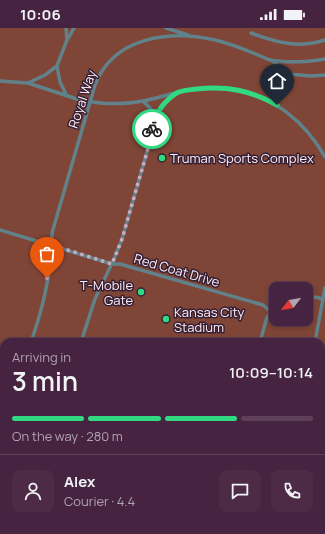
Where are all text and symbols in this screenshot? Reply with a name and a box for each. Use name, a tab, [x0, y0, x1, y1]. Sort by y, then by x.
text: 10:06	[20, 4, 61, 25]
pin	[260, 64, 294, 105]
street label: Royal Way	[64, 67, 100, 130]
icon: home	[266, 70, 288, 92]
courier	[132, 109, 172, 149]
icon: bike	[141, 118, 163, 140]
place label: Truman Sports Complex	[170, 149, 314, 167]
marker: Truman Sports Complex	[157, 153, 167, 163]
pin	[30, 237, 64, 278]
icon: bag	[36, 243, 58, 265]
street label: Red Coat Drive	[132, 249, 222, 291]
place label: T-Mobile Gate	[80, 276, 133, 309]
north arrow	[269, 282, 313, 326]
map controls	[269, 282, 313, 326]
marker: T-Mobile Gate	[136, 287, 146, 297]
place label: Kansas City Stadium	[174, 303, 244, 336]
marker: Kansas City Stadium	[161, 314, 171, 324]
text: Arriving in	[12, 348, 71, 366]
text: 10:09–10:14	[229, 362, 313, 383]
text: 3 min	[12, 363, 78, 399]
text: On the way · 280 m	[12, 427, 123, 445]
button: person	[12, 470, 54, 512]
button: chat	[219, 470, 261, 512]
button: phone	[271, 470, 313, 512]
text: Alex	[64, 471, 95, 492]
text: Courier · 4.4	[64, 492, 135, 510]

